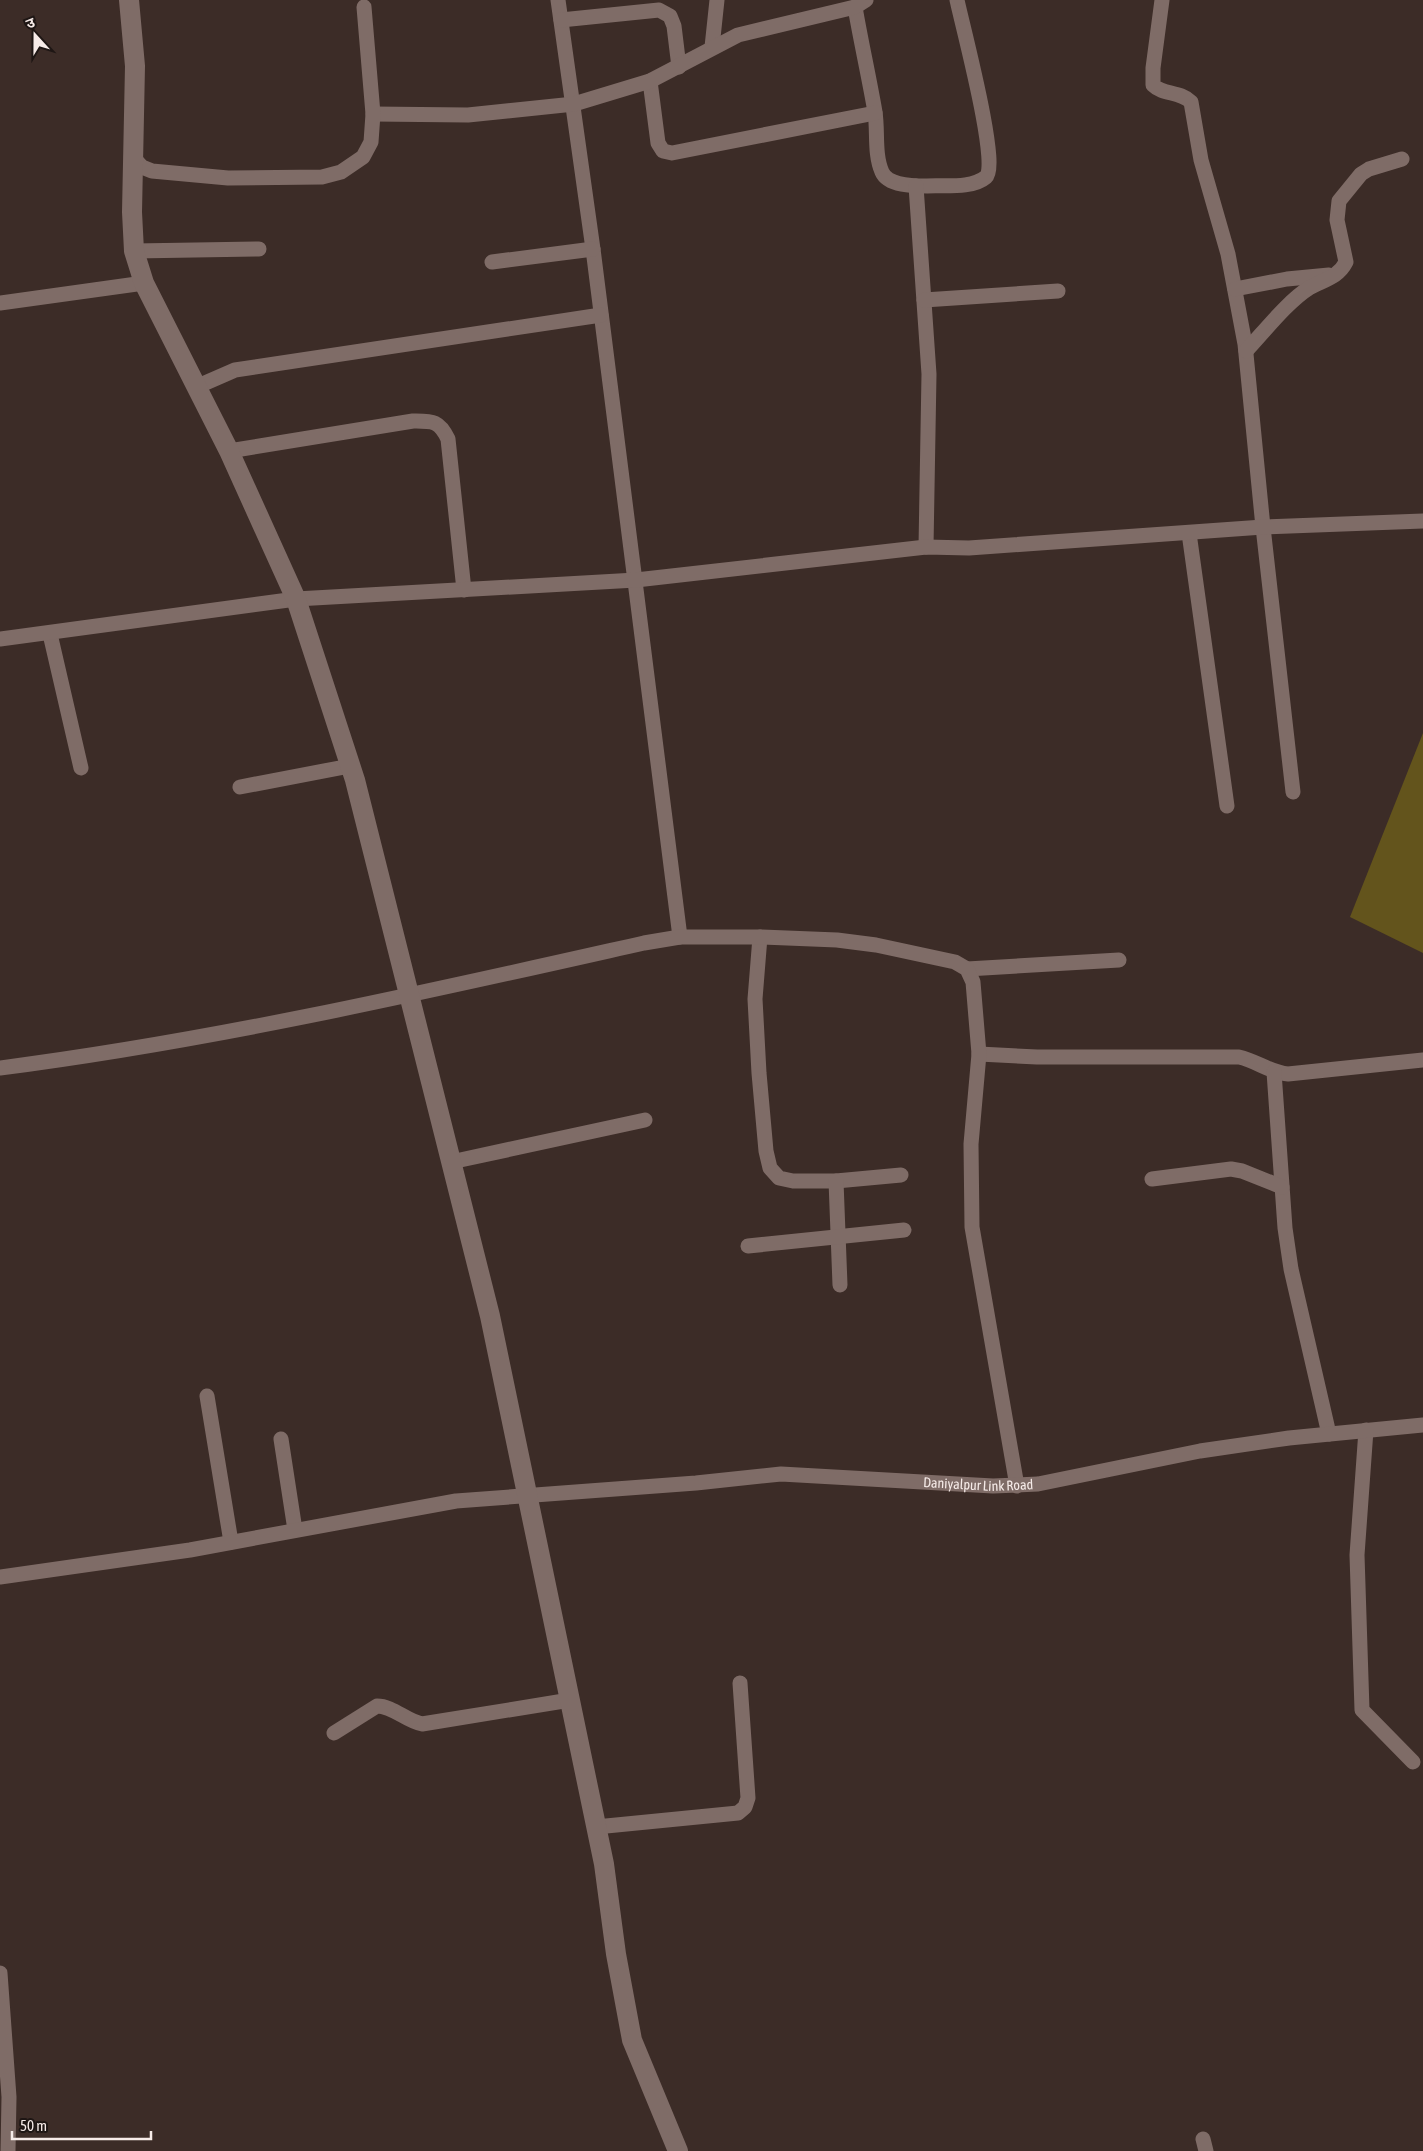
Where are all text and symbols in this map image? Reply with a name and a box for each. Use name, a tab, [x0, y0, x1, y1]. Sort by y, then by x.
north arrow	[10, 10, 60, 60]
text: उ	[24, 14, 38, 32]
street label: Daniyalpur Link Road	[923, 1474, 1033, 1494]
scale bar	[12, 2108, 151, 2140]
text: 50 m	[20, 2117, 47, 2134]

